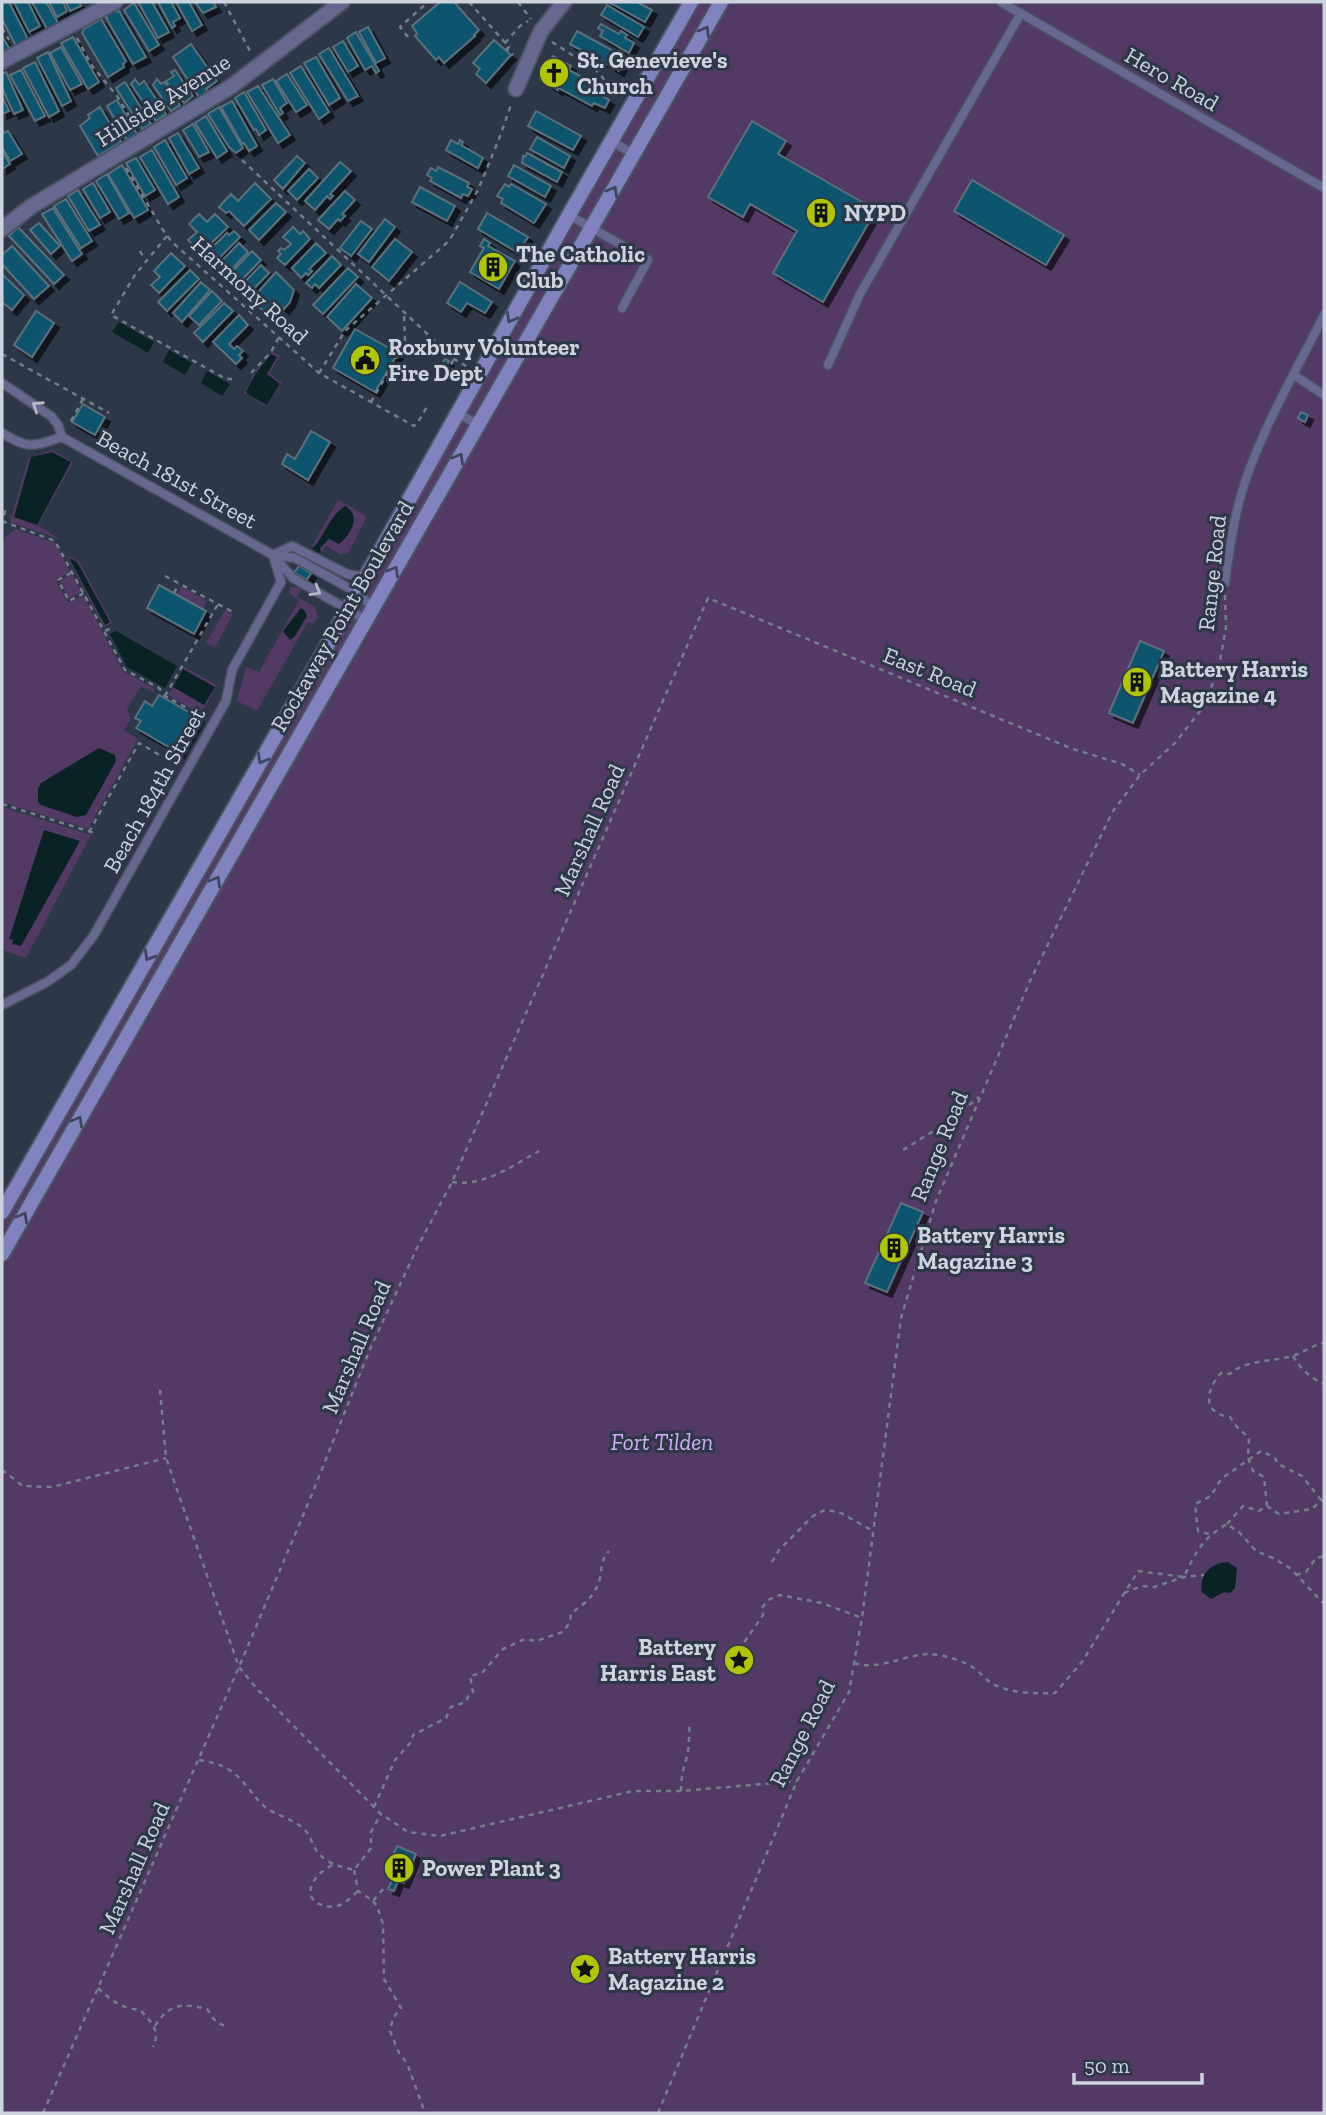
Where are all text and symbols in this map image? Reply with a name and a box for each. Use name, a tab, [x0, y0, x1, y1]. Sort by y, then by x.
one-way arrow	[697, 25, 710, 38]
street label: Hero Road	[1120, 41, 1224, 117]
place label: St. Genevieve's Church	[577, 46, 728, 100]
street label: Hillside Avenue	[91, 47, 235, 153]
church icon: St. Genevieve's Church	[537, 56, 571, 90]
one-way arrow	[604, 186, 617, 199]
building icon: NYPD	[804, 196, 838, 230]
place label: NYPD	[844, 199, 906, 227]
street label: Harmony Road	[186, 230, 315, 350]
place label: The Catholic Club	[516, 240, 645, 294]
building icon: The Catholic Club	[476, 250, 510, 284]
one-way arrow	[506, 310, 519, 323]
place label: Roxbury Volunteer Fire Dept	[388, 333, 579, 387]
public building icon: Roxbury Volunteer Fire Dept	[348, 343, 382, 377]
one-way arrow	[31, 401, 44, 414]
street label: Beach 181st Street	[92, 423, 262, 535]
one-way arrow	[451, 453, 464, 466]
street label: Rockaway Point Boulevard	[264, 495, 420, 736]
street label: Range Road	[1192, 513, 1232, 632]
one-way arrow	[386, 565, 399, 578]
one-way arrow	[309, 583, 322, 596]
street label: East Road	[879, 641, 981, 703]
place label: Battery Harris Magazine 4	[1160, 655, 1308, 709]
building icon: Battery Harris Magazine 4	[1120, 665, 1154, 699]
street label: Beach 184th Street	[97, 702, 211, 878]
one-way arrow	[257, 751, 270, 764]
street label: Marshall Road	[547, 759, 631, 900]
one-way arrow	[208, 876, 221, 888]
one-way arrow	[144, 949, 157, 961]
street label: Range Road	[904, 1086, 974, 1205]
one-way arrow	[70, 1115, 83, 1128]
one-way arrow	[15, 1212, 28, 1224]
place label: Battery Harris Magazine 3	[917, 1221, 1065, 1275]
building icon: Battery Harris Magazine 3	[877, 1231, 911, 1265]
street label: Marshall Road	[315, 1276, 397, 1418]
park label: Fort Tilden	[611, 1428, 713, 1456]
place label: Battery Harris East	[600, 1633, 717, 1687]
place icon: Battery Harris East	[722, 1643, 756, 1677]
street label: Range Road	[763, 1674, 841, 1791]
street label: Marshall Road	[92, 1797, 176, 1938]
building icon: Power Plant 3	[382, 1851, 416, 1885]
place label: Power Plant 3	[422, 1854, 561, 1882]
place label: Battery Harris Magazine 2	[608, 1942, 756, 1996]
place icon: Battery Harris Magazine 2	[568, 1952, 602, 1986]
scale bar	[1074, 2042, 1202, 2086]
text: 50 m	[1084, 2053, 1130, 2078]

